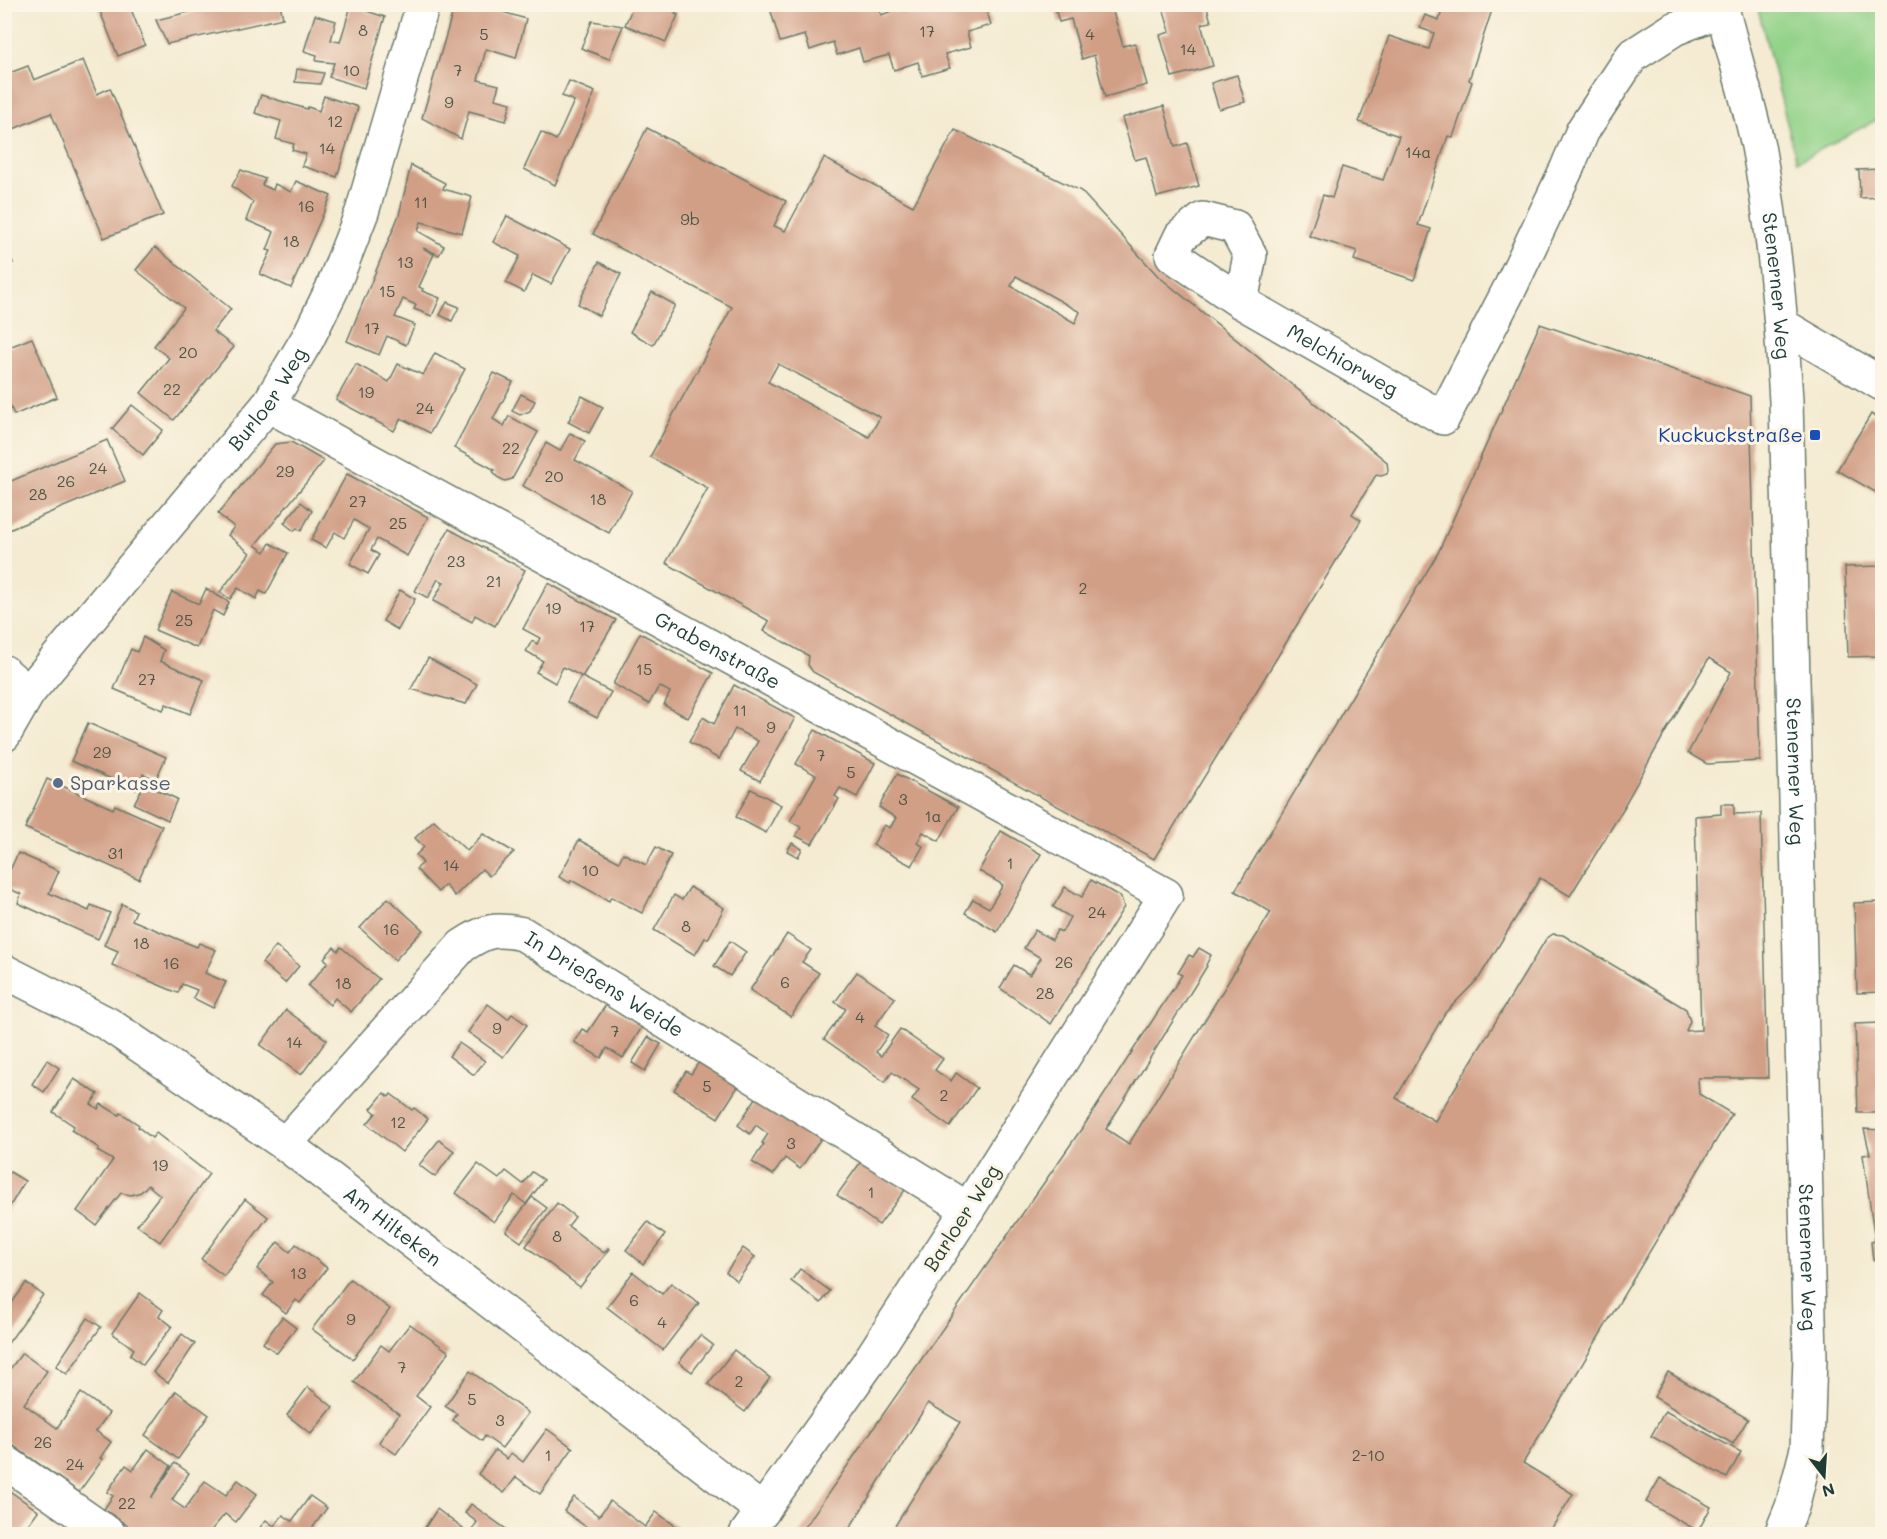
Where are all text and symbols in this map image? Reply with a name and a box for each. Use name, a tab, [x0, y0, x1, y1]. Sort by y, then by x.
house number: 8	[358, 19, 368, 40]
house number: 17	[919, 20, 935, 41]
house number: 5	[479, 23, 489, 44]
house number: 4	[1085, 23, 1095, 44]
house number: 14	[1180, 38, 1197, 59]
house number: 10	[342, 59, 360, 80]
house number: 7	[454, 59, 463, 80]
house number: 9	[444, 91, 454, 112]
house number: 12	[327, 110, 343, 131]
house number: 14	[319, 137, 336, 158]
house number: 14a	[1405, 141, 1431, 162]
house number: 11	[414, 191, 428, 212]
house number: 16	[298, 195, 314, 216]
house number: 9b	[680, 208, 700, 229]
street label: Stenerner Weg	[1757, 211, 1797, 360]
house number: 18	[283, 230, 300, 251]
house number: 13	[397, 251, 413, 272]
house number: 15	[379, 280, 395, 301]
house number: 17	[364, 317, 380, 338]
street label: Melchiorweg	[1283, 317, 1403, 402]
house number: 20	[179, 341, 198, 362]
street label: Burloer Weg	[222, 342, 312, 455]
house number: 22	[163, 378, 181, 399]
house number: 19	[358, 381, 374, 402]
house number: 24	[416, 397, 435, 418]
place label: Kuckuckstraße	[1658, 421, 1803, 447]
marker: Kuckuckstraße	[1808, 428, 1822, 442]
house number: 22	[502, 437, 520, 458]
house number: 24	[89, 457, 108, 478]
house number: 29	[276, 460, 294, 481]
house number: 20	[545, 465, 564, 486]
house number: 26	[57, 470, 75, 491]
house number: 28	[29, 483, 48, 504]
house number: 18	[590, 488, 607, 509]
house number: 27	[349, 490, 367, 511]
house number: 25	[389, 512, 407, 533]
house number: 23	[447, 550, 465, 571]
house number: 21	[486, 570, 502, 591]
house number: 2	[1079, 577, 1087, 598]
house number: 19	[545, 597, 561, 618]
street label: Grabenstraße	[650, 604, 785, 694]
house number: 25	[175, 609, 193, 630]
house number: 17	[579, 615, 595, 636]
house number: 15	[636, 658, 652, 679]
house number: 27	[138, 668, 156, 689]
street label: Stenerner Weg	[1781, 697, 1811, 845]
house number: 11	[733, 699, 747, 720]
house number: 9	[766, 716, 776, 737]
house number: 29	[93, 741, 111, 762]
house number: 7	[817, 744, 826, 765]
house number: 5	[846, 761, 856, 782]
place label: Sparkasse	[70, 769, 171, 795]
marker: Sparkasse	[51, 776, 65, 790]
house number: 3	[898, 788, 908, 809]
house number: 1a	[924, 805, 942, 826]
house number: 31	[108, 842, 124, 863]
house number: 1	[1006, 852, 1014, 873]
house number: 14	[443, 854, 460, 875]
house number: 10	[581, 859, 599, 880]
house number: 24	[1088, 901, 1107, 922]
house number: 8	[681, 915, 691, 936]
house number: 16	[383, 918, 399, 939]
street label: In Drießens Weide	[521, 925, 689, 1042]
house number: 18	[133, 932, 150, 953]
house number: 26	[1055, 951, 1073, 972]
house number: 16	[163, 952, 179, 973]
house number: 6	[780, 971, 790, 992]
house number: 18	[335, 972, 352, 993]
house number: 28	[1036, 982, 1055, 1003]
house number: 4	[855, 1006, 865, 1027]
house number: 9	[492, 1017, 502, 1038]
house number: 7	[611, 1020, 620, 1041]
house number: 14	[286, 1031, 303, 1052]
house number: 5	[702, 1075, 712, 1096]
house number: 2	[940, 1084, 948, 1105]
house number: 12	[390, 1111, 406, 1132]
house number: 3	[786, 1132, 796, 1153]
house number: 19	[152, 1154, 168, 1175]
street label: Barloer Weg	[917, 1159, 1005, 1276]
street label: Am Hilteken	[339, 1180, 447, 1272]
house number: 1	[867, 1181, 875, 1202]
street label: Stenerner Weg	[1794, 1183, 1823, 1331]
house number: 8	[552, 1225, 562, 1246]
house number: 13	[290, 1262, 306, 1283]
house number: 6	[629, 1289, 639, 1310]
house number: 9	[346, 1308, 356, 1329]
house number: 4	[657, 1311, 667, 1332]
house number: 7	[398, 1356, 407, 1377]
house number: 2	[735, 1370, 743, 1391]
house number: 5	[467, 1388, 477, 1409]
house number: 3	[495, 1409, 505, 1430]
house number: 26	[34, 1431, 52, 1452]
house number: 1	[544, 1444, 552, 1465]
house number: 2-10	[1352, 1444, 1384, 1465]
north arrow	[1794, 1446, 1854, 1506]
house number: 24	[66, 1453, 85, 1474]
text: N	[1820, 1479, 1837, 1503]
house number: 22	[118, 1492, 136, 1513]

